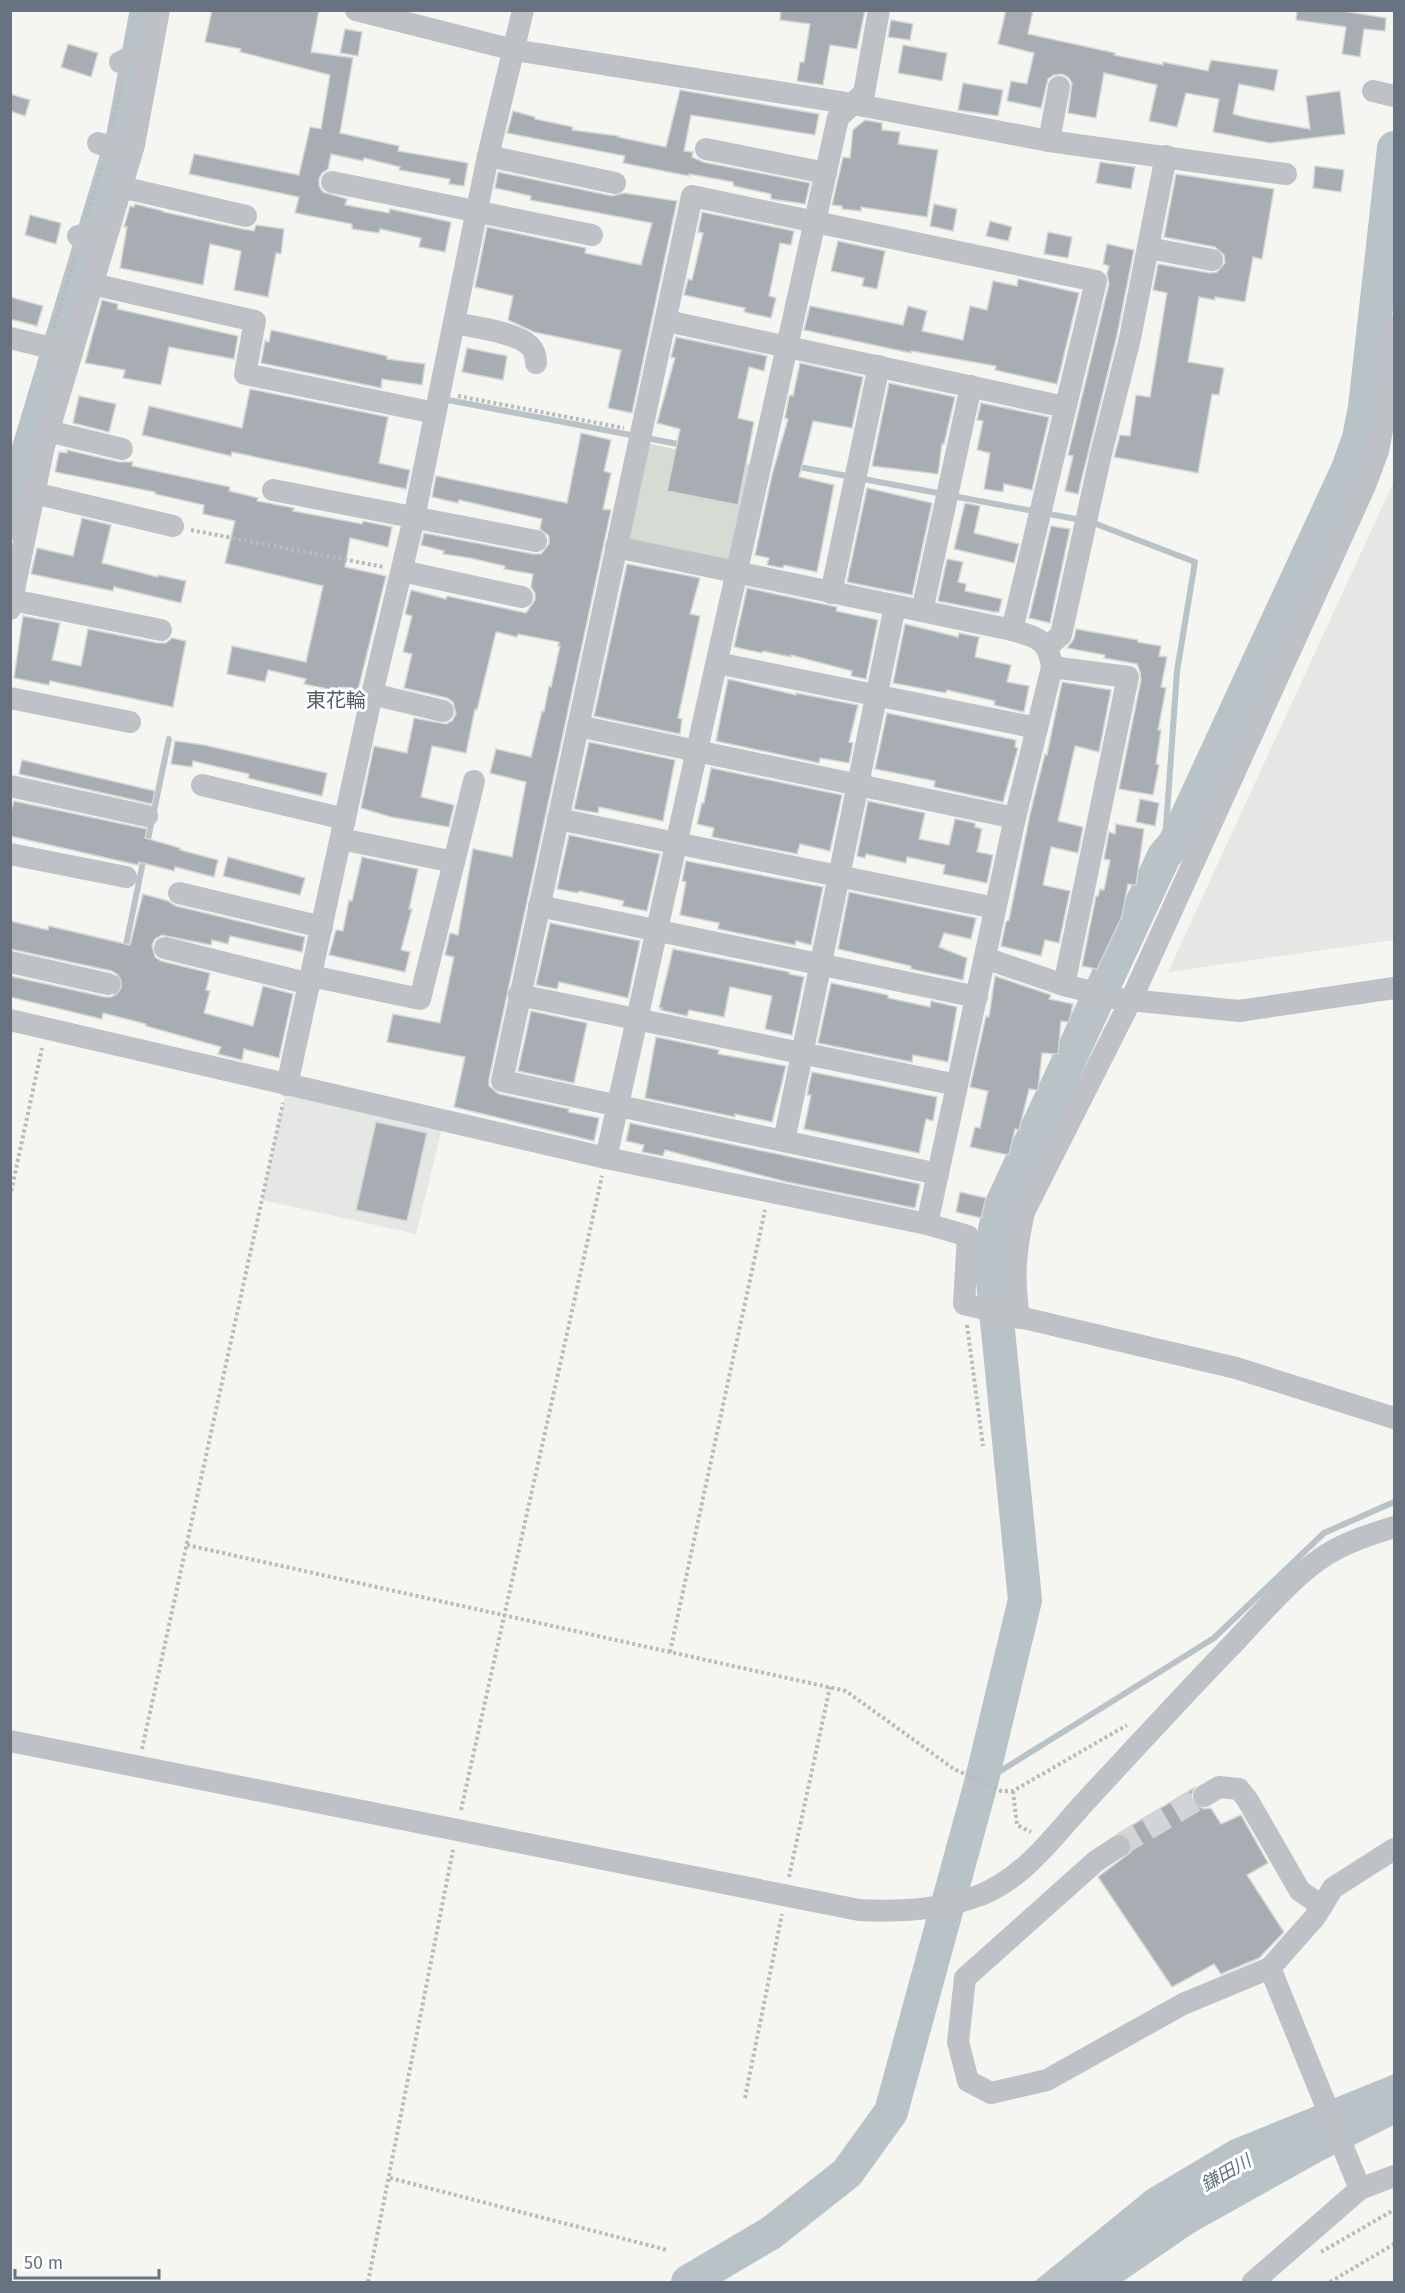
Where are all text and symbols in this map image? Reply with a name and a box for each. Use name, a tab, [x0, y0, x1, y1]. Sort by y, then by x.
district label: 東花輪	[306, 688, 366, 712]
water label: 鎌田川	[1197, 2149, 1257, 2196]
scale bar	[15, 2242, 159, 2280]
text: 50 m	[24, 2252, 63, 2274]

